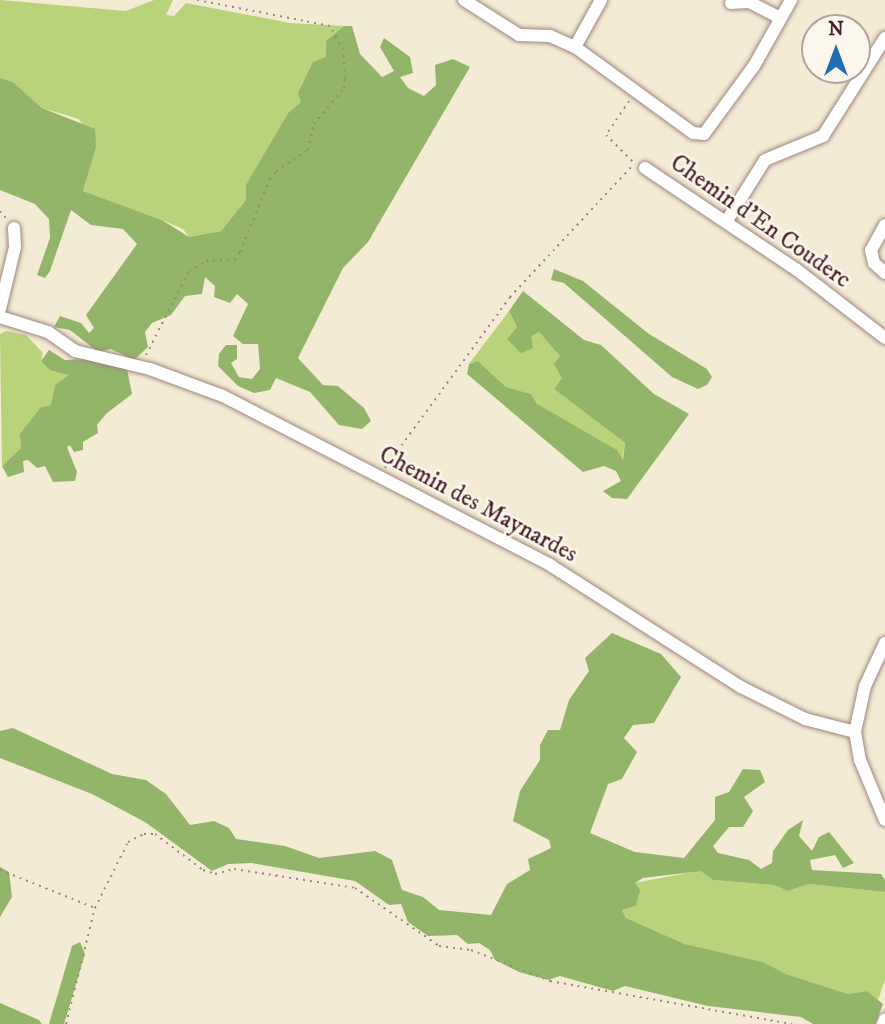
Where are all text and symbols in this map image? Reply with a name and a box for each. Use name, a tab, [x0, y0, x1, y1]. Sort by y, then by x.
north arrow	[801, 14, 871, 84]
text: N	[828, 18, 844, 41]
street label: Chemin d'En Couderc	[664, 149, 856, 295]
street label: Chemin des Maynardes	[374, 441, 582, 569]

